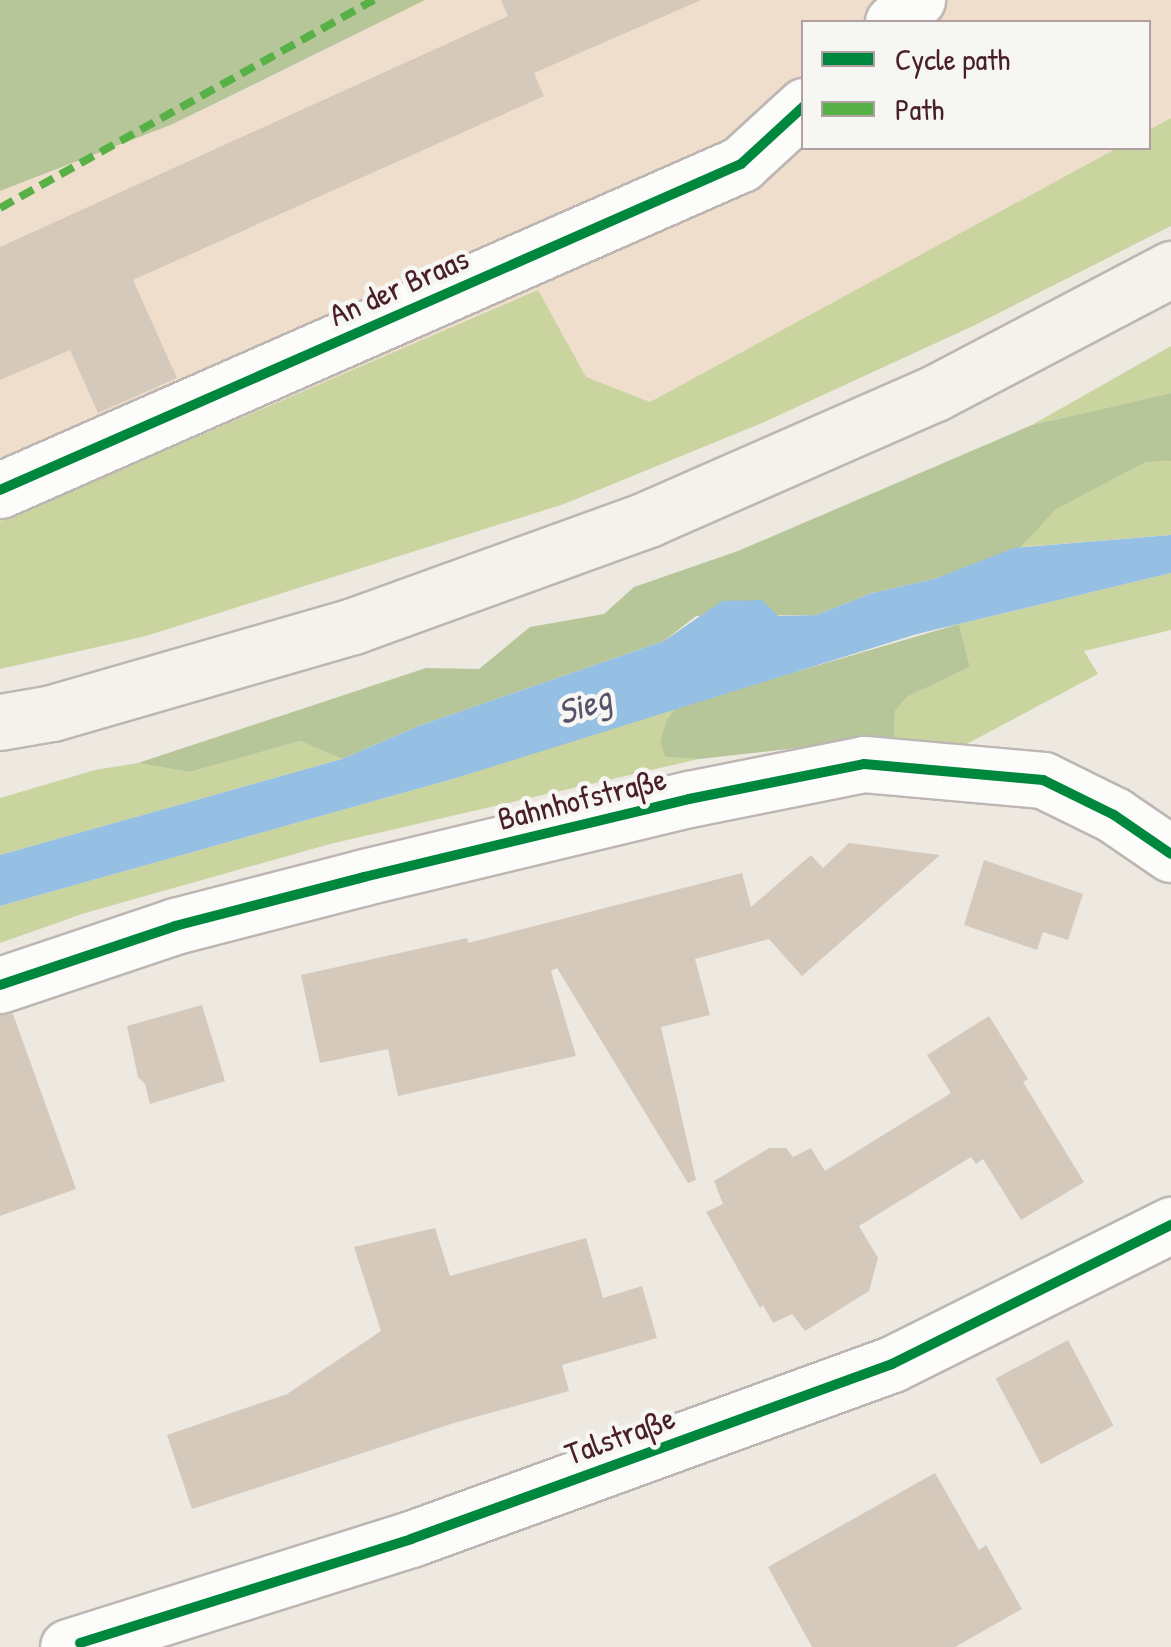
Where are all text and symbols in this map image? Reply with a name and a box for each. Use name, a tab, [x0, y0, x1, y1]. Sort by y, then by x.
legend	[801, 20, 1151, 150]
text: Cycle path	[895, 39, 1010, 79]
text: Path	[895, 89, 944, 129]
street label: An der Braas	[323, 239, 475, 335]
water label: Sieg	[552, 676, 616, 734]
street label: Bahnhofstraße	[494, 760, 670, 838]
street label: Talstraße	[560, 1398, 680, 1474]

